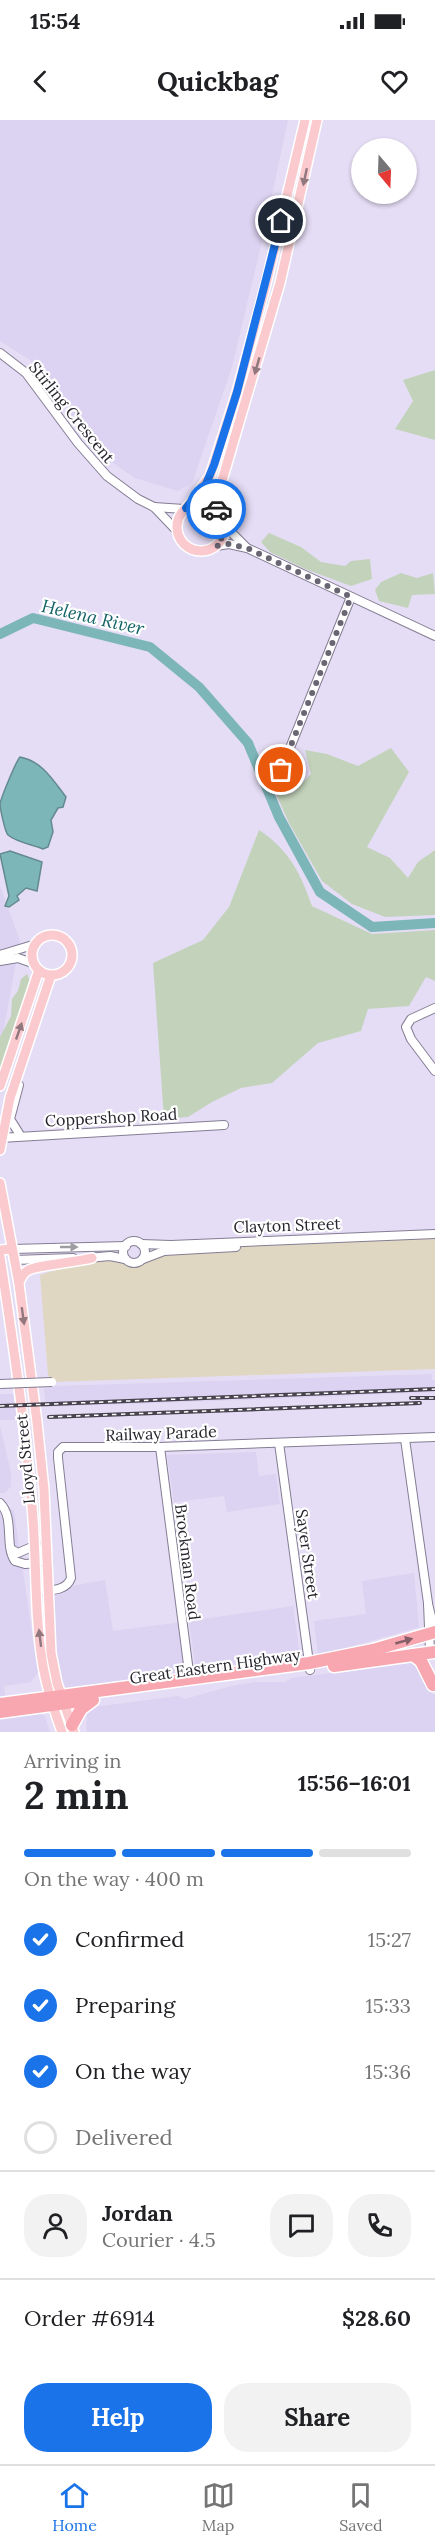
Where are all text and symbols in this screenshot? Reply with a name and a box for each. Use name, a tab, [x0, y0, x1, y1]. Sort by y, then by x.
text: 15:54	[30, 7, 80, 35]
text: Quickbag	[157, 64, 278, 98]
icon: back	[24, 65, 57, 98]
icon: heart	[378, 65, 411, 98]
north arrow	[351, 138, 417, 204]
map controls	[351, 138, 417, 204]
one-way arrow	[299, 168, 309, 186]
pin	[255, 195, 306, 246]
icon: home	[264, 204, 297, 237]
street label: Stirling Crescent	[25, 357, 120, 468]
one-way arrow	[251, 357, 261, 375]
courier	[186, 479, 246, 539]
icon: car	[200, 493, 233, 526]
water label: Helena River	[39, 594, 147, 640]
pin	[255, 744, 306, 795]
icon: bag	[264, 753, 297, 786]
one-way arrow	[14, 1022, 24, 1040]
street label: Coppershop Road	[44, 1104, 178, 1130]
street label: Clayton Street	[233, 1213, 342, 1237]
one-way arrow	[59, 1242, 78, 1252]
one-way arrow	[19, 1307, 28, 1326]
street label: Lloyd Street	[11, 1412, 39, 1505]
street label: Railway Parade	[105, 1421, 217, 1445]
street label: Brockman Road	[171, 1503, 205, 1622]
street label: Sayer Street	[292, 1508, 324, 1601]
one-way arrow	[35, 1629, 45, 1648]
one-way arrow	[395, 1636, 413, 1645]
street label: Great Eastern Highway	[128, 1644, 302, 1688]
text: Arriving in	[24, 1748, 121, 1773]
text: 15:56–16:01	[298, 1769, 411, 1797]
text: 2 min	[24, 1770, 129, 1820]
text: On the way · 400 m	[24, 1866, 204, 1891]
icon: check	[24, 1923, 57, 1956]
text: Confirmed	[75, 1925, 184, 1953]
text: 15:27	[368, 1927, 411, 1952]
icon: check	[24, 1989, 57, 2022]
text: Preparing	[75, 1991, 175, 2019]
text: 15:33	[366, 1993, 411, 2018]
icon: check	[24, 2055, 57, 2088]
text: On the way	[75, 2057, 191, 2085]
text: 15:36	[365, 2059, 411, 2084]
text: Delivered	[75, 2123, 173, 2151]
button: person	[24, 2194, 87, 2257]
button: chat	[270, 2194, 333, 2257]
button: phone	[348, 2194, 411, 2257]
text: Jordan	[102, 2199, 173, 2227]
text: Courier · 4.5	[102, 2227, 216, 2252]
text: Order #6914	[24, 2304, 155, 2332]
text: $28.60	[342, 2304, 411, 2332]
button: Help	[24, 2383, 212, 2452]
button: Share	[224, 2383, 411, 2452]
tab: Home	[52, 2479, 97, 2535]
tab: Map	[202, 2479, 235, 2535]
tab: Saved	[339, 2479, 383, 2535]

